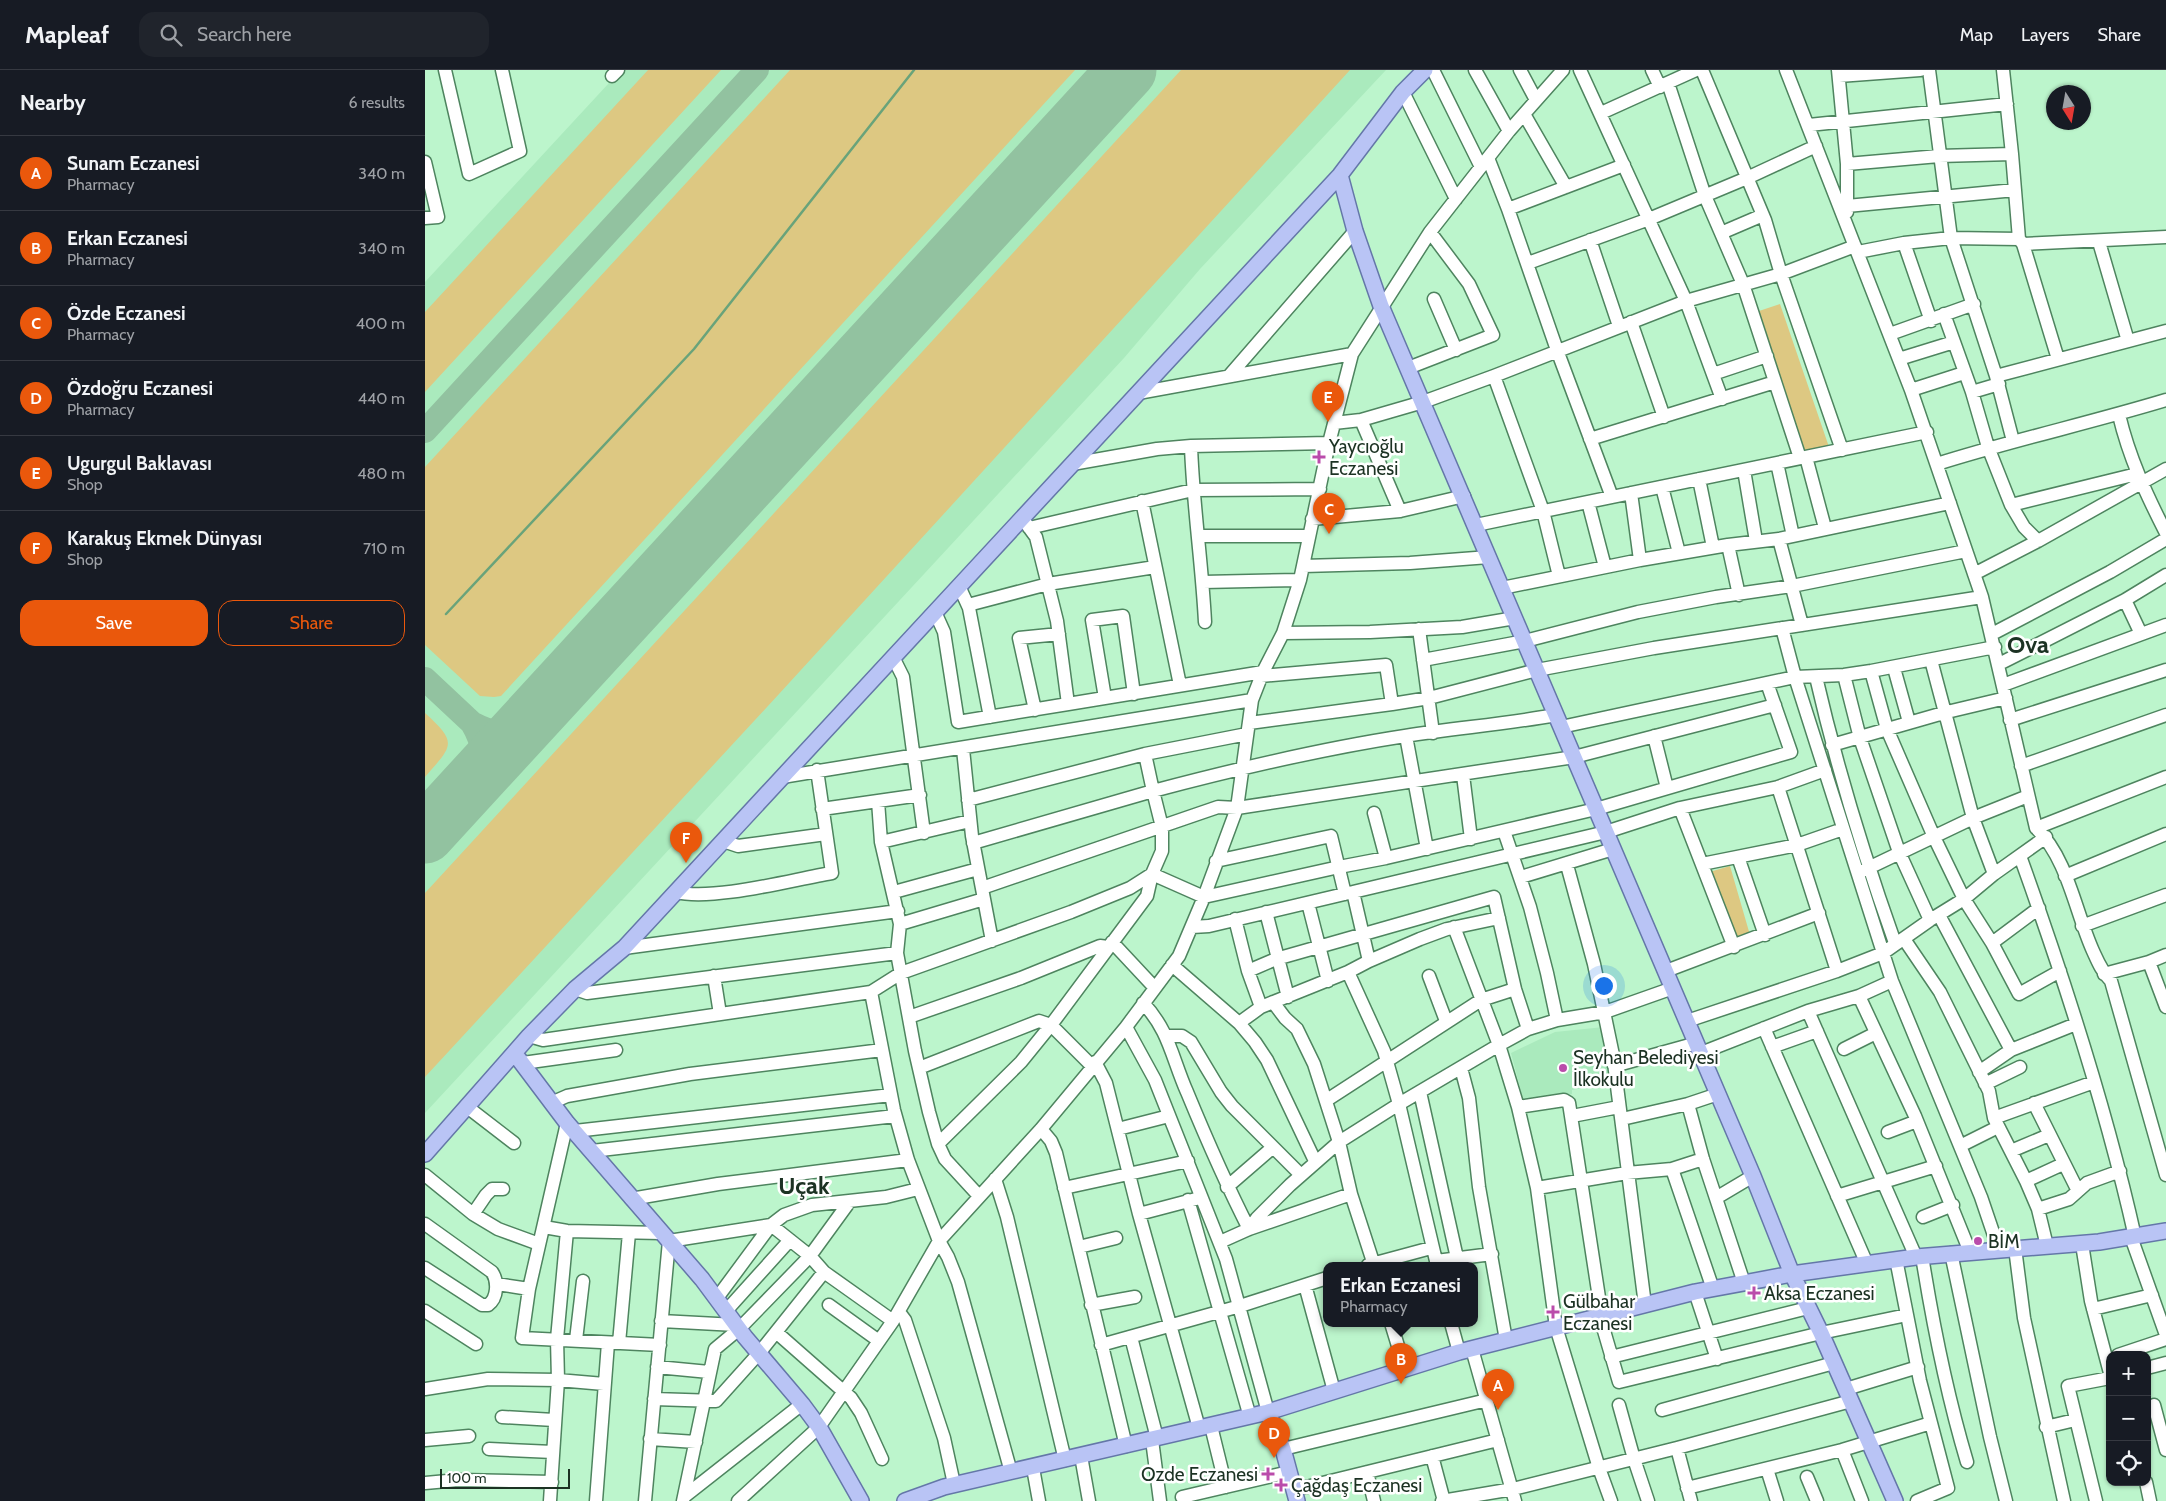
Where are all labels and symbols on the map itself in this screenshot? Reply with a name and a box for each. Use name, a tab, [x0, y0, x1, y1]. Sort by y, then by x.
north arrow	[2046, 85, 2091, 130]
pin: E	[1312, 381, 1344, 422]
place label: Yaycıoğlu Eczanesi	[1328, 435, 1404, 480]
marker: Yaycıoğlu Eczanesi	[1313, 451, 1325, 463]
pin: C	[1313, 493, 1345, 534]
district label: Ova	[2007, 630, 2049, 659]
pin: F	[670, 822, 702, 863]
your location	[1591, 973, 1617, 999]
place label: Seyhan Belediyesi İlkokulu	[1573, 1046, 1718, 1091]
marker: Seyhan Belediyesi İlkokulu	[1557, 1062, 1569, 1074]
district label: Uçak	[778, 1171, 830, 1200]
place label: BİM	[1988, 1230, 2020, 1253]
marker: BİM	[1972, 1235, 1984, 1247]
place label: Aksa Eczanesi	[1764, 1282, 1875, 1305]
marker: Aksa Eczanesi	[1748, 1287, 1760, 1299]
place label: Gülbahar Eczanesi	[1563, 1290, 1635, 1335]
marker: Gülbahar Eczanesi	[1547, 1306, 1559, 1318]
pin: B	[1385, 1343, 1417, 1384]
pin: A	[1482, 1369, 1514, 1410]
pin: D	[1258, 1417, 1290, 1458]
place label: Ozde Eczanesi	[1141, 1463, 1258, 1486]
scale bar	[440, 1466, 570, 1489]
marker: Ozde Eczanesi	[1262, 1468, 1274, 1480]
place label: Çağdaş Eczanesi	[1291, 1474, 1422, 1497]
marker: Çağdaş Eczanesi	[1275, 1479, 1287, 1491]

